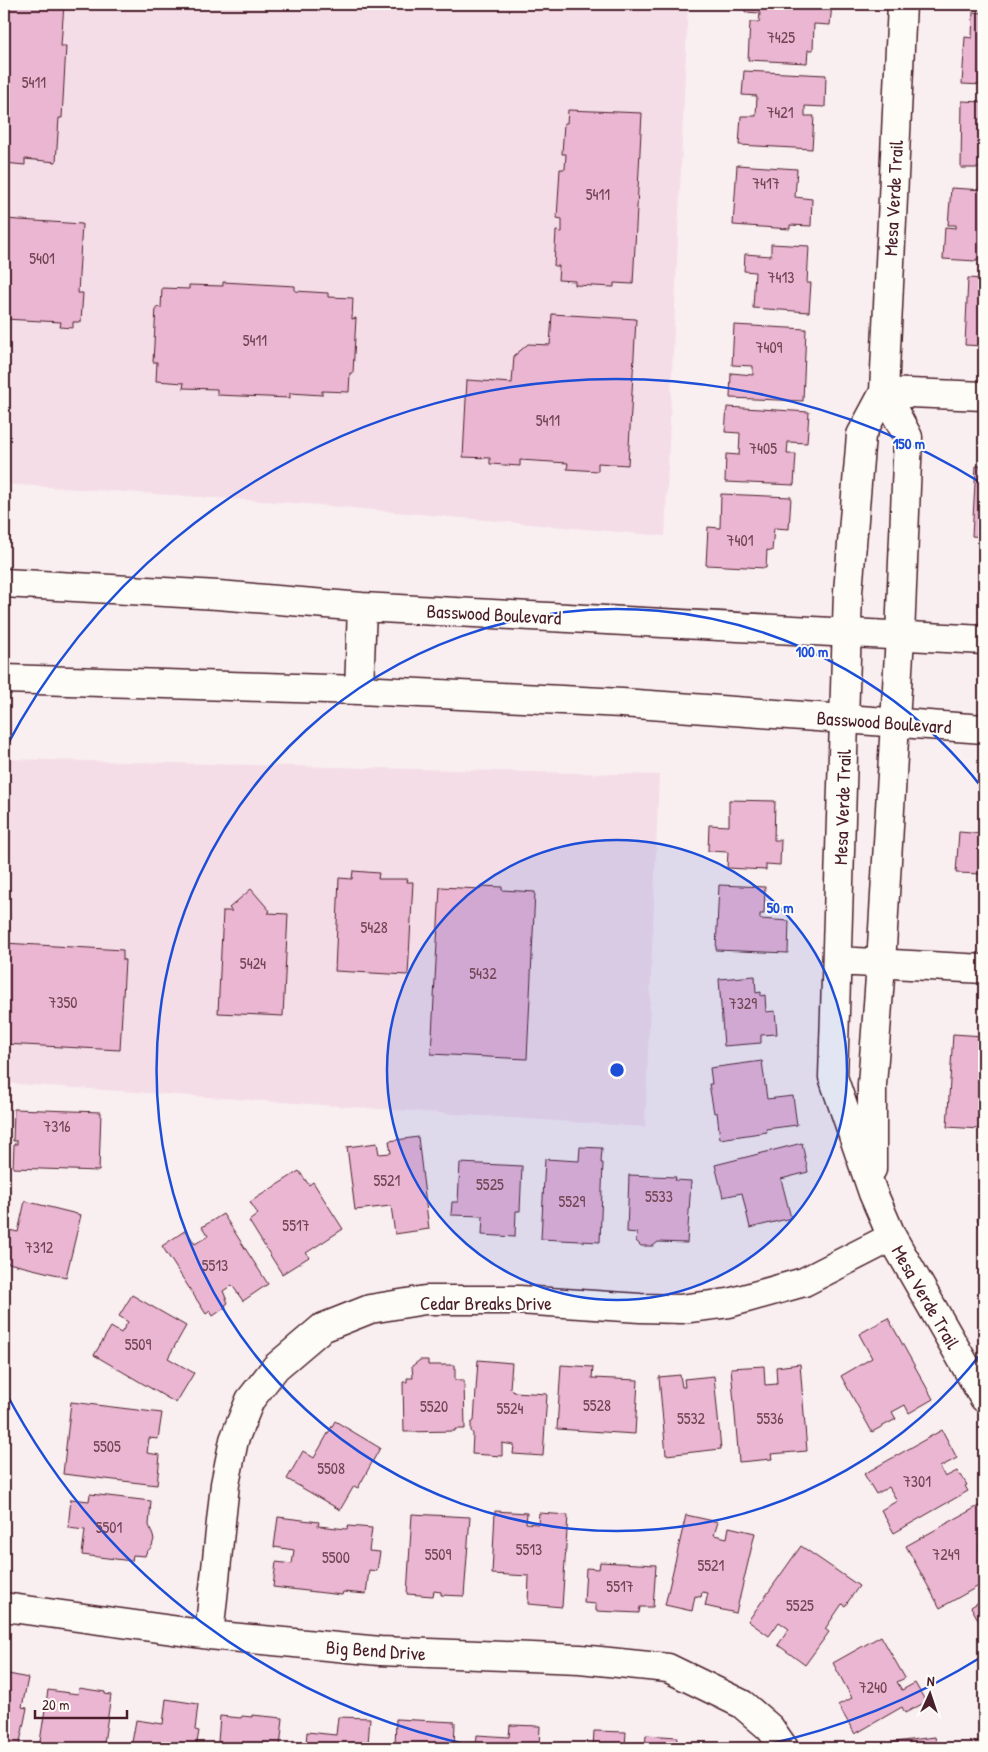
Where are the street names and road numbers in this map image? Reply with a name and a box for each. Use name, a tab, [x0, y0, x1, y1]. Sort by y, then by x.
street label: Mesa Verde Trail	[877, 139, 909, 257]
street label: Basswood Boulevard	[426, 597, 563, 631]
street label: Basswood Boulevard	[816, 704, 953, 740]
street label: Mesa Verde Trail	[827, 748, 857, 865]
street label: Mesa Verde Trail	[886, 1240, 967, 1354]
street label: Cedar Breaks Drive	[420, 1290, 552, 1316]
street label: Big Bend Drive	[325, 1634, 427, 1666]

